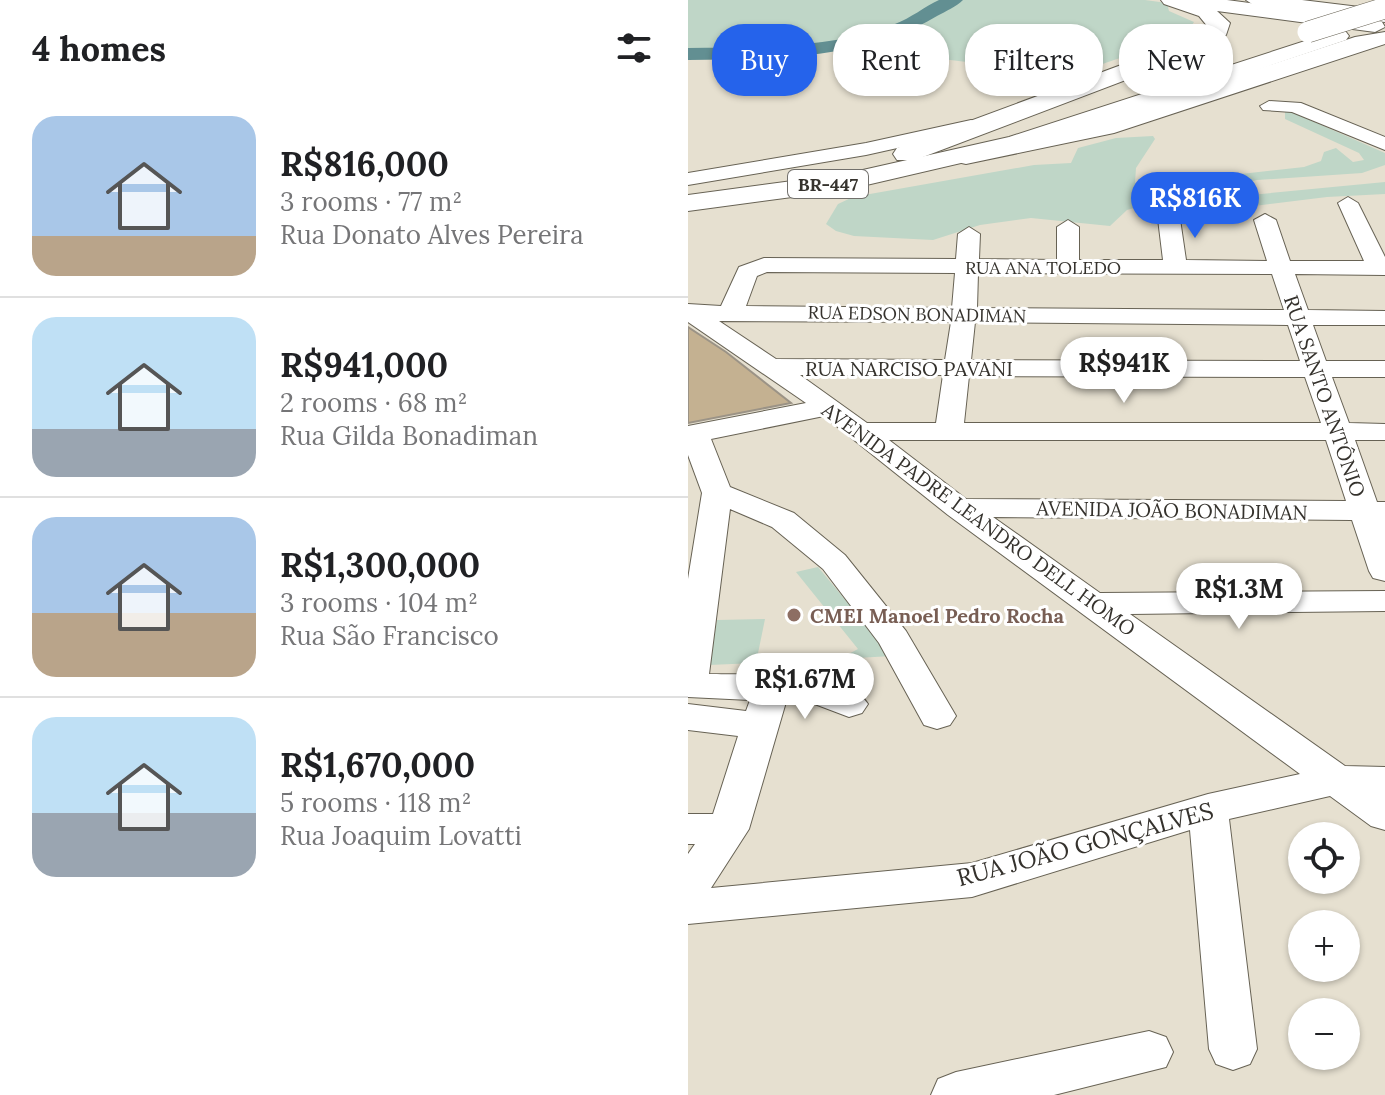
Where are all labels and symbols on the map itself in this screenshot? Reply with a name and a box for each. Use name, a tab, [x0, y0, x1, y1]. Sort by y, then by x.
road number: BR-447	[788, 170, 868, 198]
pin: R$816K	[1130, 172, 1260, 240]
street label: RUA ANA TOLEDO	[965, 256, 1121, 279]
street label: RUA SANTO ANTÔNIO	[1279, 292, 1371, 500]
street label: RUA EDSON BONADIMAN	[807, 301, 1027, 327]
pin: R$941K	[1059, 337, 1189, 405]
street label: RUA NARCISO PAVANI	[805, 356, 1013, 381]
street label: AVENIDA PADRE LEANDRO DELL HOMO	[817, 396, 1141, 641]
street label: AVENIDA JOÃO BONADIMAN	[1035, 495, 1308, 525]
pin: R$1.3M	[1174, 563, 1304, 631]
place label: CMEI Manoel Pedro Rocha	[810, 603, 1064, 628]
marker: CMEI Manoel Pedro Rocha	[785, 606, 803, 624]
pin: R$1.67M	[731, 653, 879, 721]
street label: RUA JOÃO GONÇALVES	[953, 795, 1217, 893]

